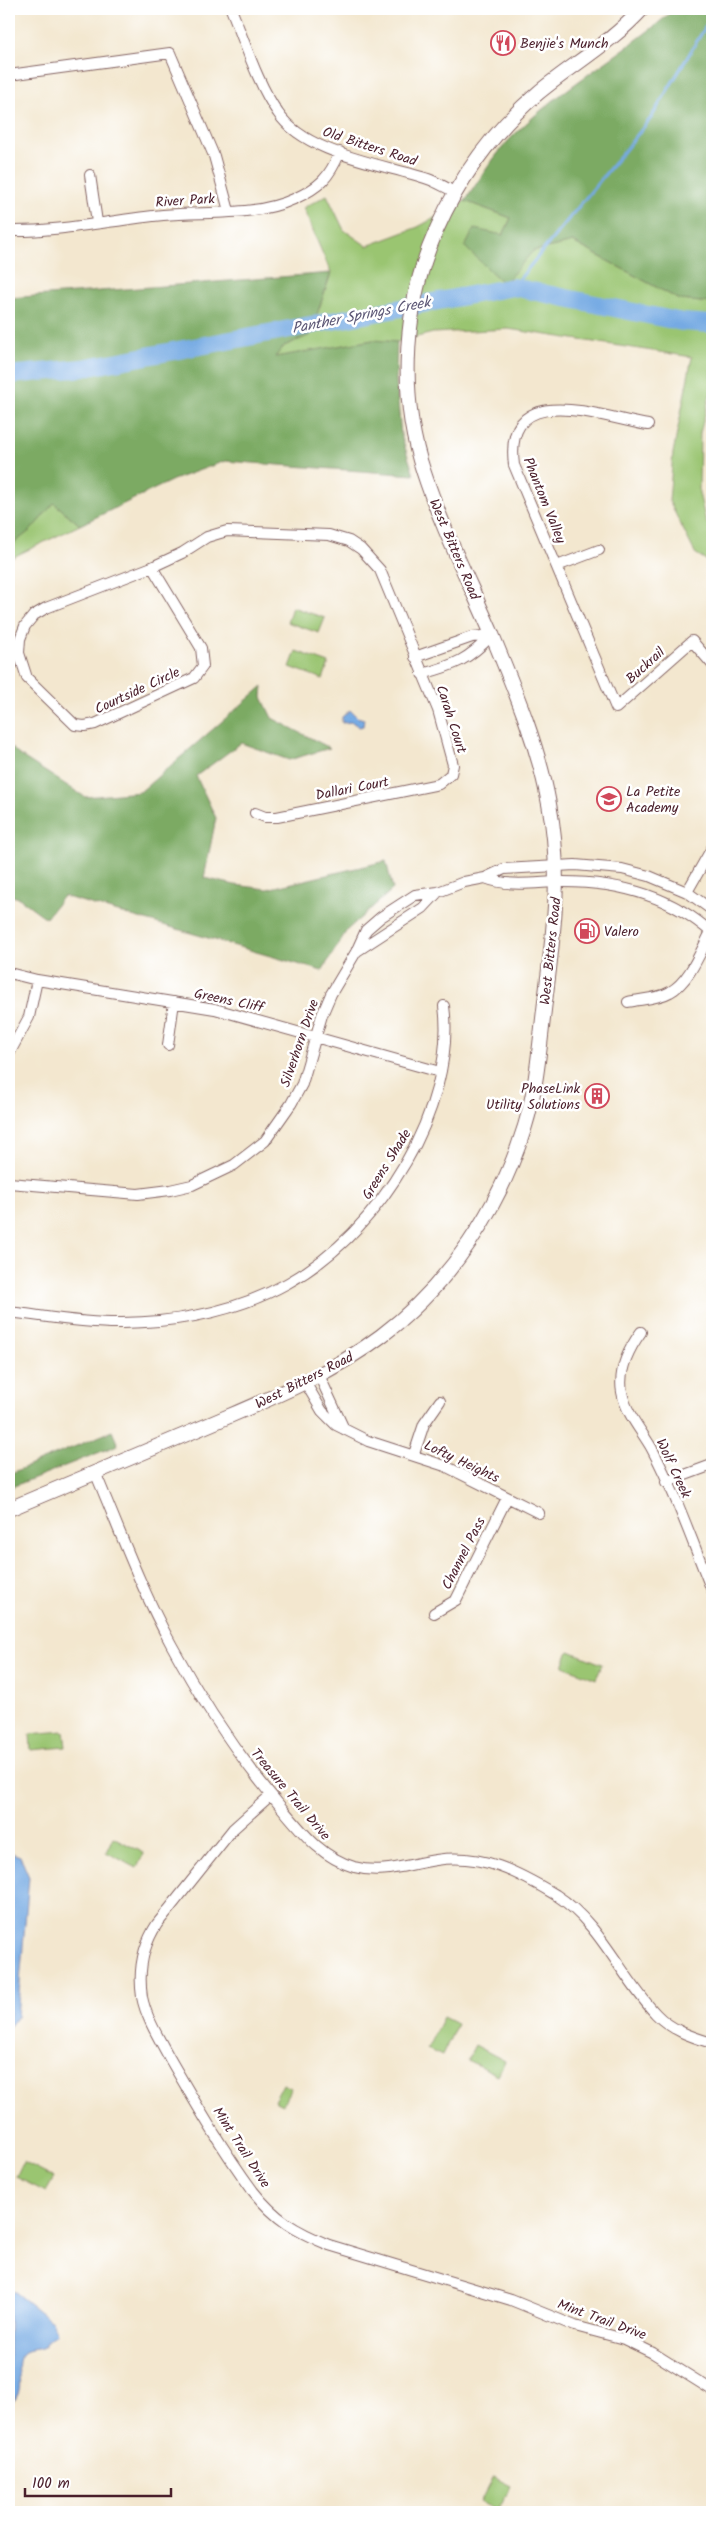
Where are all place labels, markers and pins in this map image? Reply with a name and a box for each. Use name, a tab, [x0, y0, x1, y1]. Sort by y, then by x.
restaurant icon: Benjie's Munch	[490, 30, 516, 56]
place label: Benjie's Munch	[520, 33, 608, 55]
place label: La Petite Academy	[626, 781, 681, 819]
school or university icon: La Petite Academy	[596, 786, 622, 812]
fuel station icon: Valero	[574, 918, 600, 944]
place label: Valero	[604, 921, 639, 943]
place label: PhaseLink Utility Solutions	[486, 1078, 580, 1116]
building icon: PhaseLink Utility Solutions	[584, 1083, 610, 1109]

